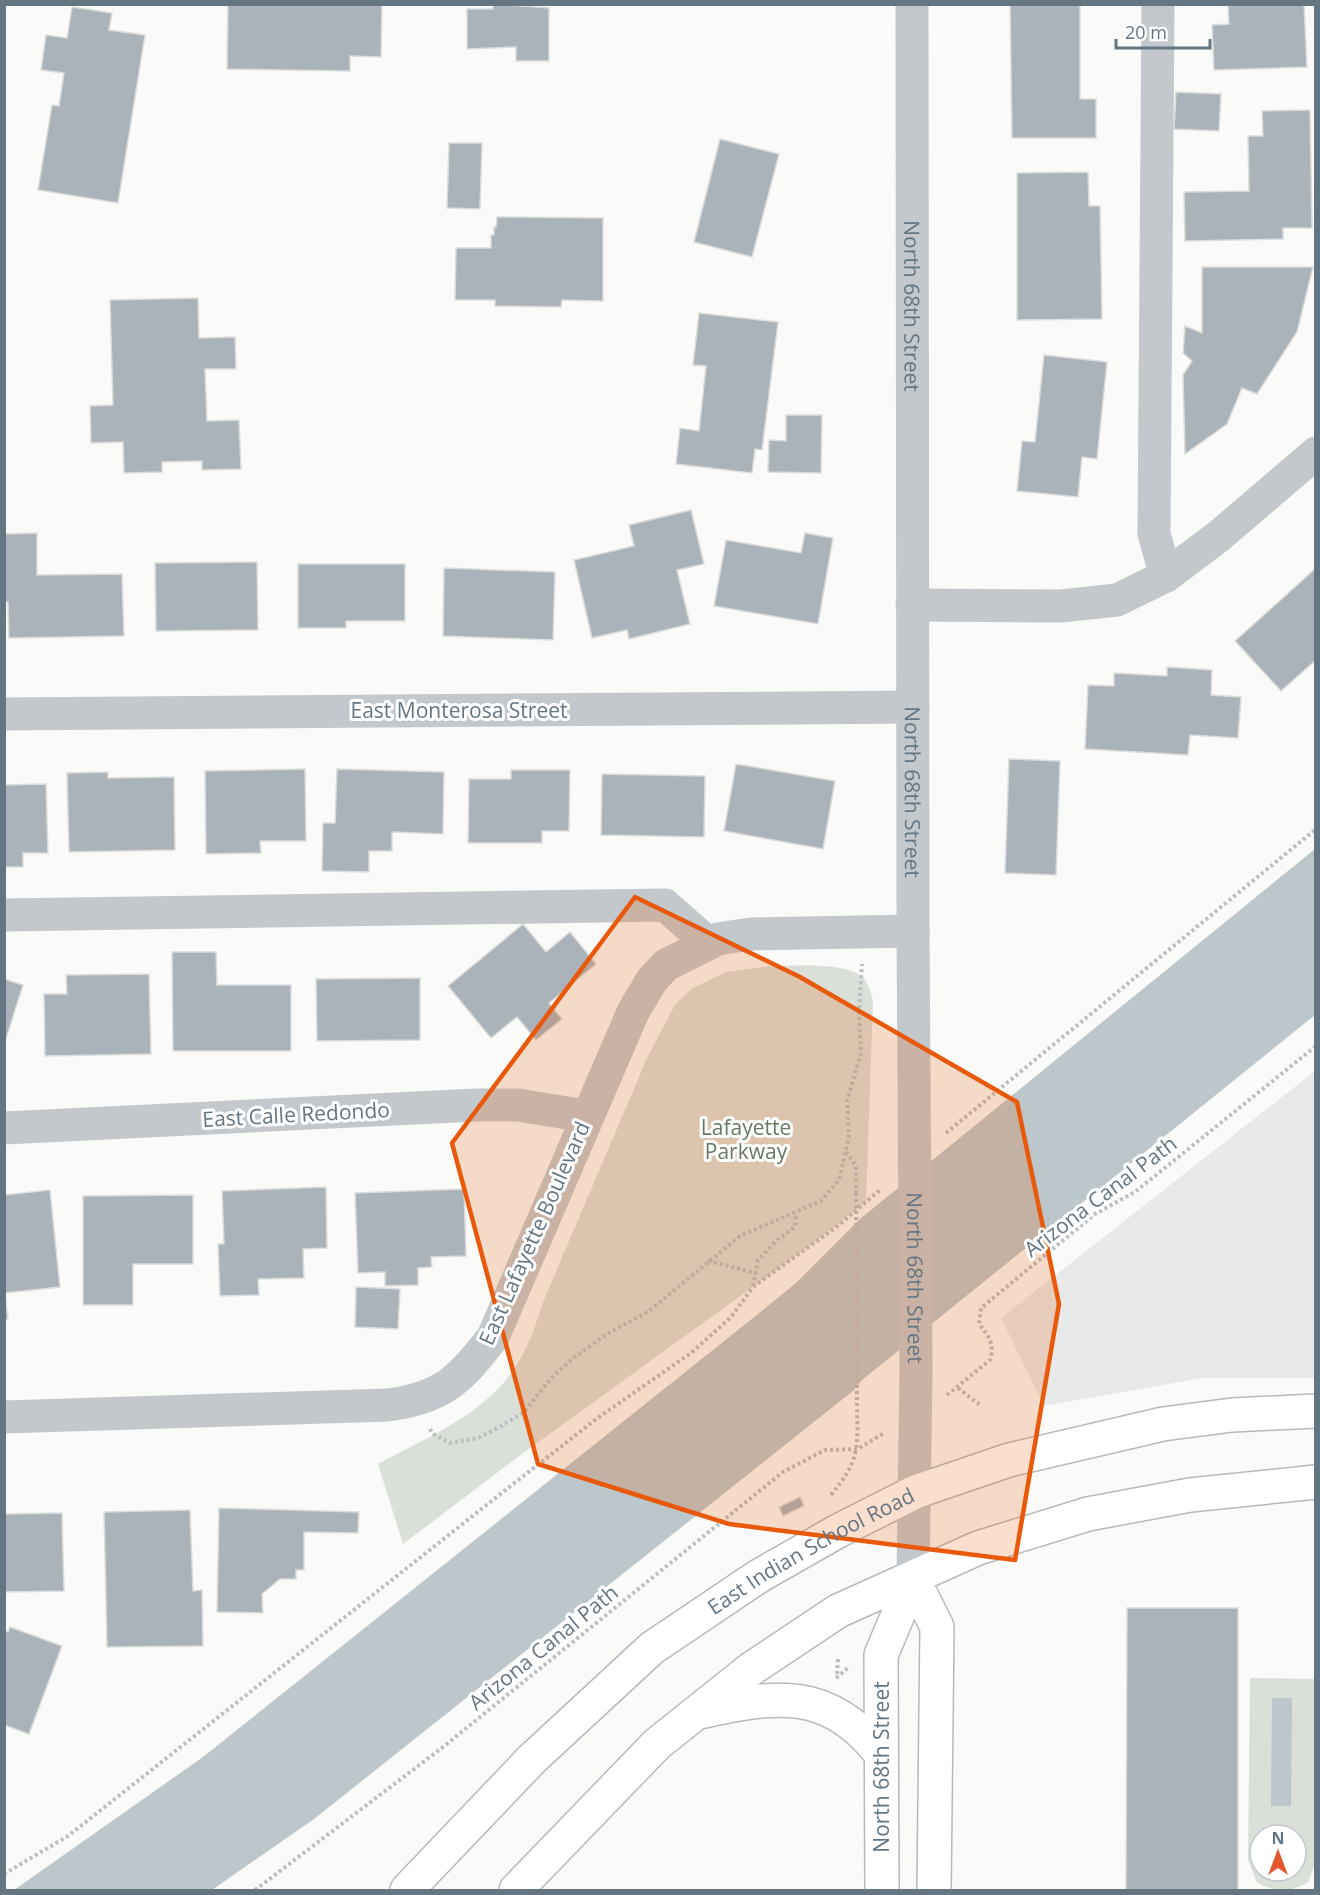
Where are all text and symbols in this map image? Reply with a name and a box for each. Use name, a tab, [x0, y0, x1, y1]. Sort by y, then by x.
scale bar	[1116, 12, 1210, 50]
text: 20 m	[1125, 20, 1167, 44]
street label: North 68th Street	[898, 220, 926, 392]
street label: East Monterosa Street	[351, 696, 567, 724]
street label: North 68th Street	[899, 706, 927, 878]
street label: East Calle Redondo	[202, 1095, 390, 1133]
park label: Lafayette Parkway	[701, 1113, 791, 1165]
street label: East Lafayette Boulevard	[472, 1117, 596, 1349]
street label: Arizona Canal Path	[1018, 1129, 1182, 1263]
street label: North 68th Street	[901, 1192, 930, 1364]
street label: East Indian School Road	[702, 1481, 919, 1621]
street label: Arizona Canal Path	[462, 1578, 624, 1716]
street label: North 68th Street	[867, 1681, 895, 1853]
north arrow	[1248, 1823, 1308, 1883]
text: N	[1271, 1827, 1285, 1849]

